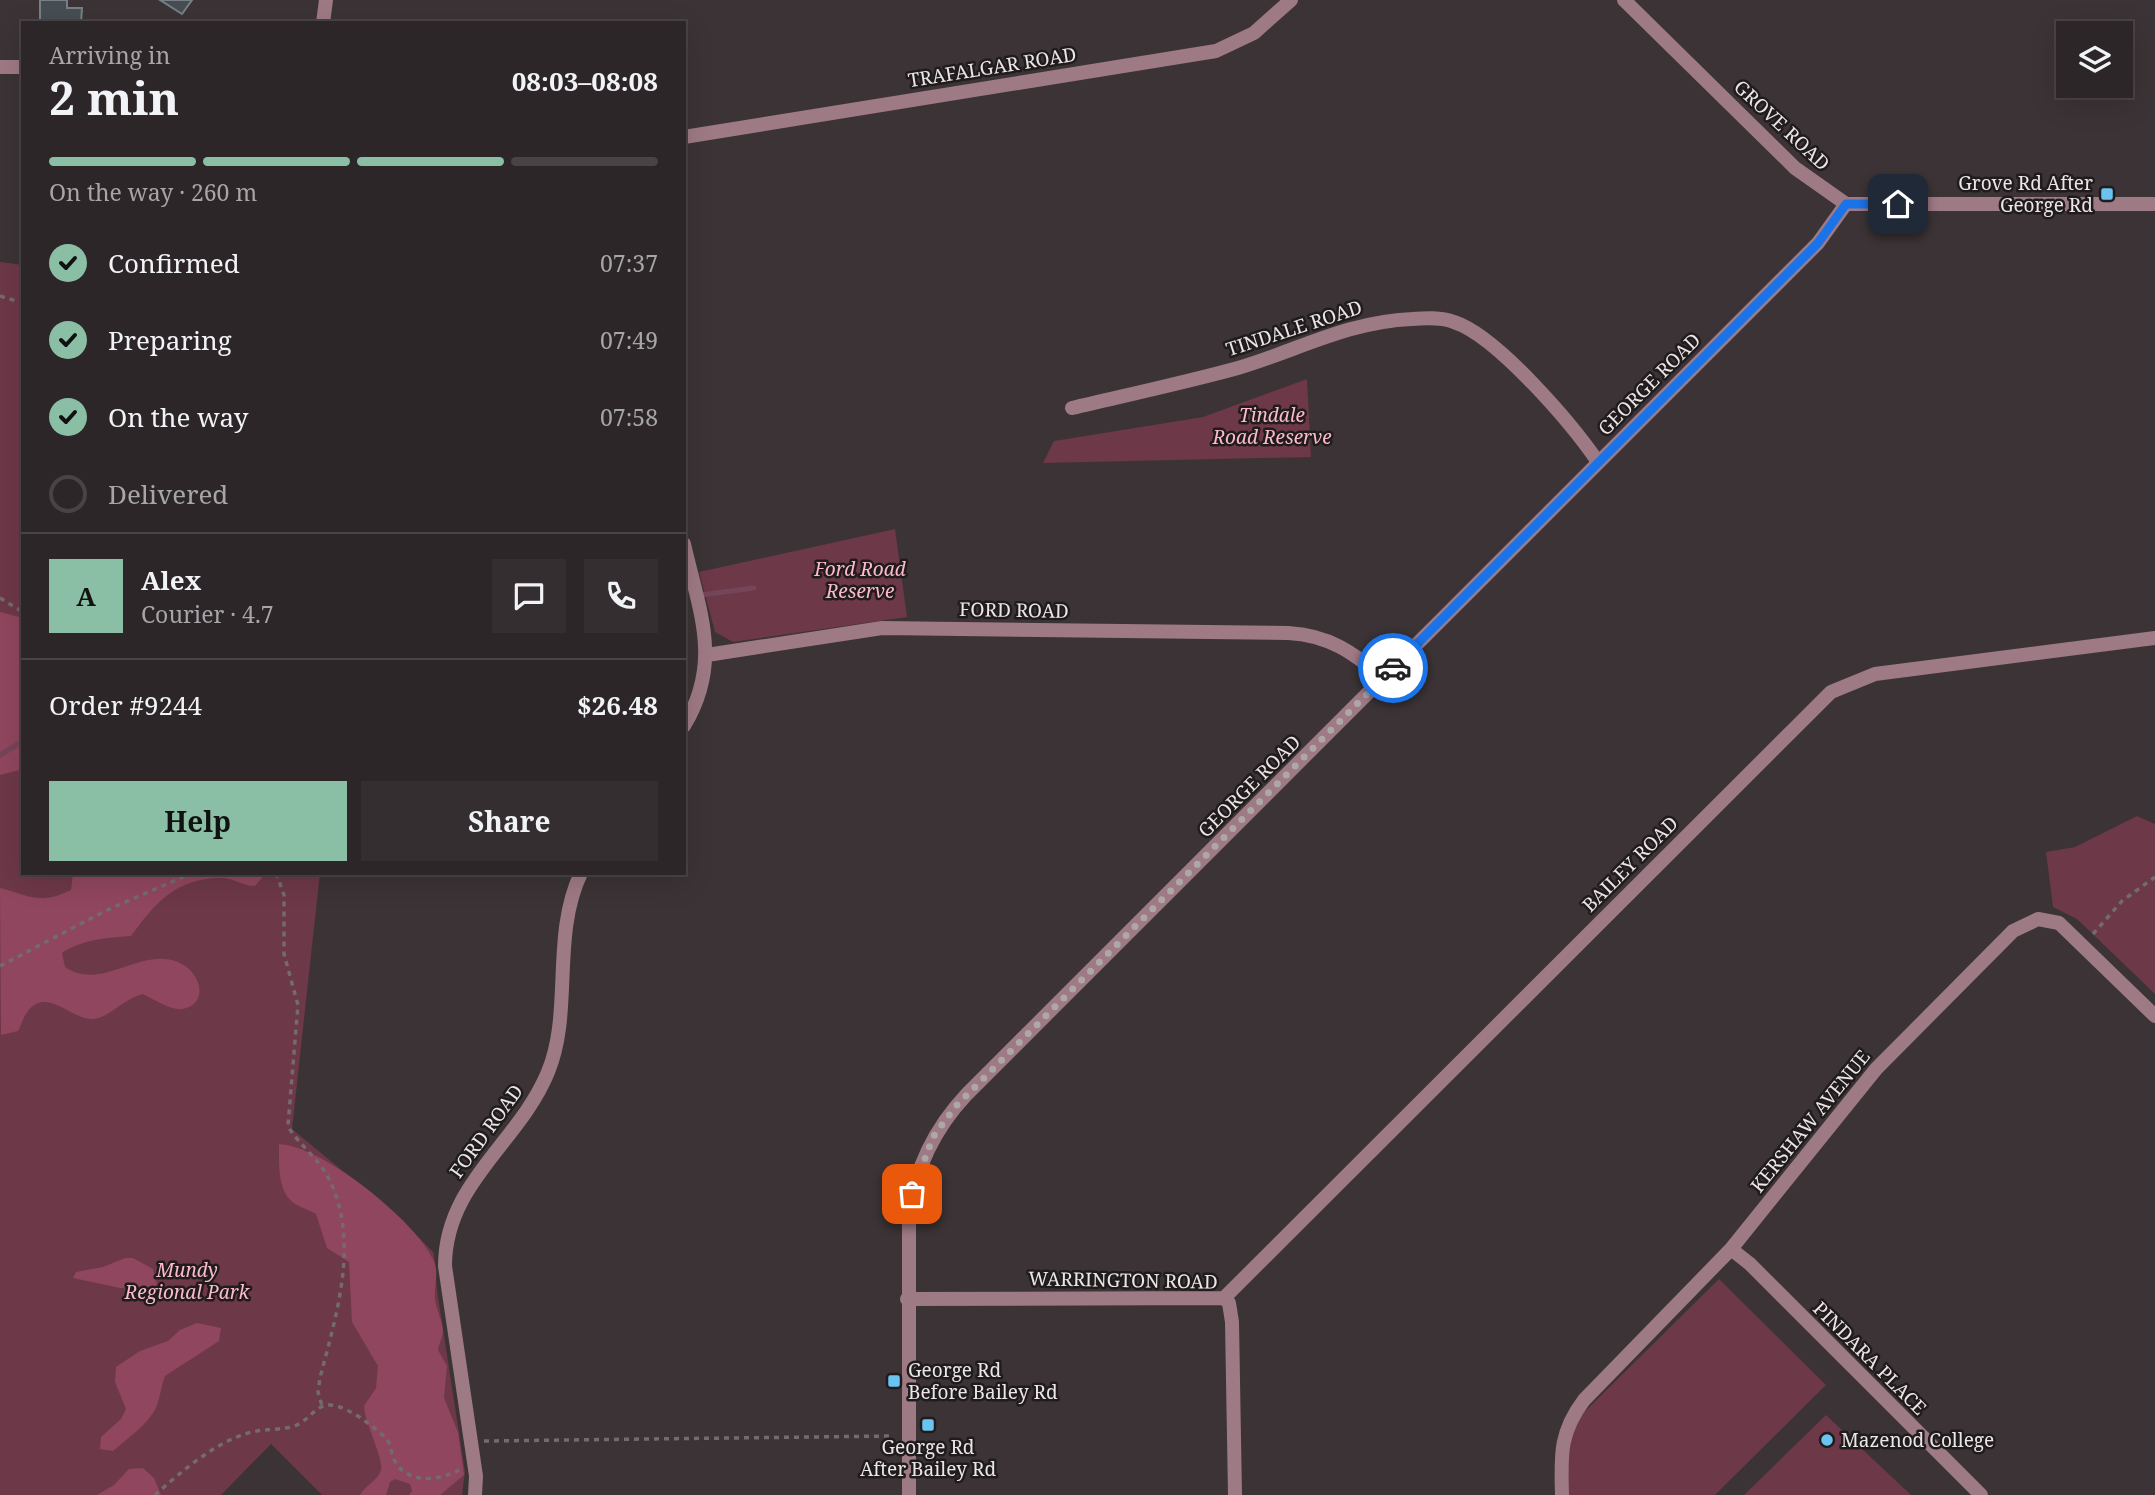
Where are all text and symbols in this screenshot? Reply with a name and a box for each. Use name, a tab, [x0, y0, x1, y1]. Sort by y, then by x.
map controls	[2056, 21, 2133, 98]
button: layers	[2056, 21, 2133, 98]
text: Arriving in	[49, 39, 170, 71]
street label: TRAFALGAR ROAD	[906, 41, 1078, 93]
text: 08:03–08:08	[512, 63, 658, 99]
text: 2 min	[49, 66, 179, 128]
street label: GROVE ROAD	[1729, 74, 1835, 176]
place label: Grove Rd After George Rd	[1958, 170, 2093, 218]
pin	[1868, 174, 1928, 234]
text: On the way · 260 m	[49, 176, 257, 208]
icon: home	[1879, 185, 1917, 223]
marker: Grove Rd After George Rd	[2099, 186, 2115, 202]
icon: check	[49, 244, 87, 282]
text: Confirmed	[108, 245, 240, 281]
text: 07:37	[600, 247, 658, 279]
street label: TINDALE ROAD	[1223, 294, 1365, 362]
icon: check	[49, 321, 87, 359]
text: Preparing	[108, 322, 232, 358]
text: 07:49	[600, 324, 658, 356]
street label: GEORGE ROAD	[1592, 327, 1706, 441]
icon: check	[49, 398, 87, 436]
text: On the way	[108, 399, 248, 435]
text: 07:58	[600, 401, 658, 433]
park label: Tindale Road Reserve	[1211, 402, 1332, 450]
text: Delivered	[108, 476, 228, 512]
park label: Ford Road Reserve	[813, 556, 907, 604]
button: chat	[492, 559, 566, 633]
button: phone	[584, 559, 658, 633]
text: Alex	[141, 562, 201, 598]
text: A	[76, 578, 96, 614]
street label: FORD ROAD	[959, 596, 1069, 624]
text: Courier · 4.7	[141, 598, 274, 630]
courier	[1358, 633, 1428, 703]
icon: car	[1374, 649, 1412, 687]
text: Order #9244	[49, 687, 202, 723]
text: $26.48	[577, 687, 658, 723]
street label: GEORGE ROAD	[1192, 729, 1306, 843]
button: Help	[49, 781, 347, 861]
button: Share	[361, 781, 658, 861]
street label: BAILEY ROAD	[1576, 810, 1684, 918]
street label: KERSHAW AVENUE	[1744, 1044, 1876, 1198]
street label: FORD ROAD	[443, 1079, 529, 1183]
pin	[882, 1164, 942, 1224]
icon: bag	[893, 1175, 931, 1213]
park label: Mundy Regional Park	[124, 1257, 251, 1305]
street label: WARRINGTON ROAD	[1028, 1265, 1218, 1295]
street label: PINDARA PLACE	[1808, 1296, 1932, 1420]
place label: George Rd Before Bailey Rd	[908, 1357, 1058, 1405]
marker: George Rd Before Bailey Rd	[886, 1373, 902, 1389]
marker: George Rd After Bailey Rd	[920, 1417, 936, 1433]
place label: Mazenod College	[1841, 1427, 1994, 1453]
marker: Mazenod College	[1819, 1432, 1835, 1448]
place label: George Rd After Bailey Rd	[860, 1434, 996, 1482]

